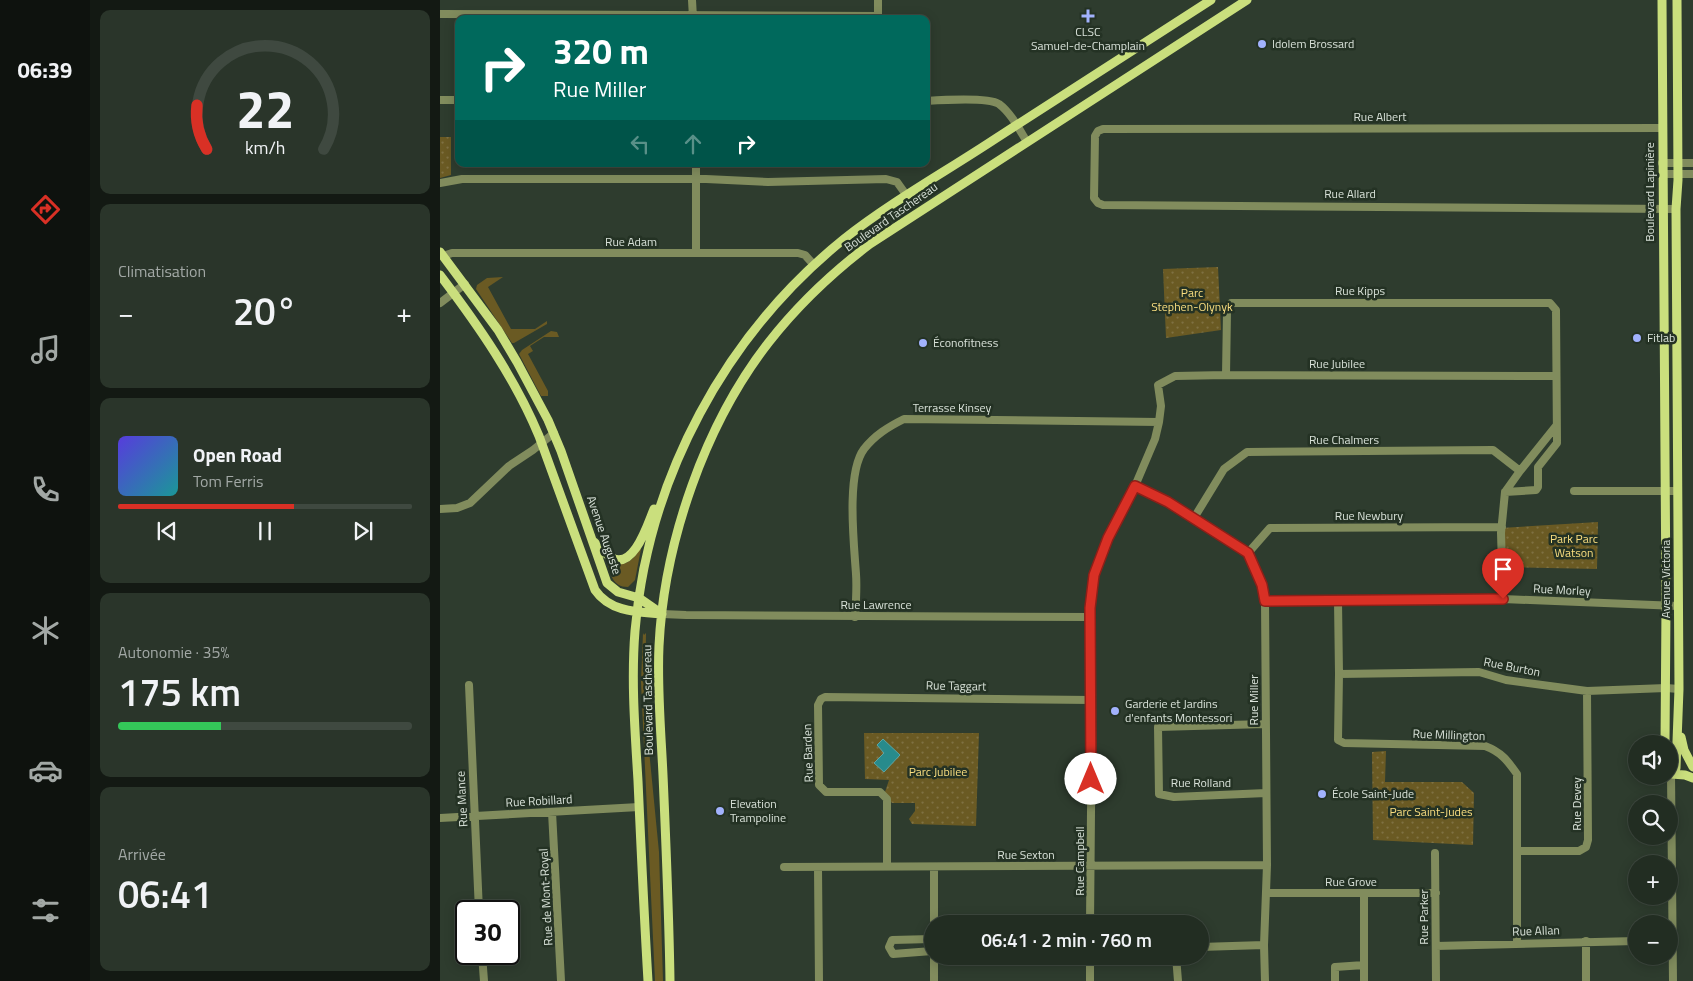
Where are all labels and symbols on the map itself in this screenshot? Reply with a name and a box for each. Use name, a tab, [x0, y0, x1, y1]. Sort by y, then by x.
marker: CLSC Samuel-de-Champlain	[1081, 9, 1095, 23]
place label: CLSC Samuel-de-Champlain	[1031, 22, 1145, 55]
place label: Idolem Brossard	[1272, 34, 1354, 53]
marker: Idolem Brossard	[1256, 38, 1268, 50]
street label: Rue Albert	[1353, 107, 1407, 126]
street label: Boulevard Lapinière	[1640, 142, 1659, 242]
street label: Boulevard Taschereau	[840, 177, 941, 256]
street label: Rue Allard	[1324, 184, 1376, 203]
street label: Rue Adam	[605, 232, 657, 251]
street label: Rue Kipps	[1335, 281, 1385, 300]
park label: Parc Stephen-Olynyk	[1151, 283, 1233, 316]
place label: Fitlab	[1647, 328, 1675, 347]
marker: Fitlab	[1631, 332, 1643, 344]
place label: Éconofitness	[933, 333, 999, 352]
marker: Éconofitness	[917, 337, 929, 349]
street label: Rue Jubilee	[1309, 354, 1365, 373]
street label: Terrasse Kinsey	[913, 398, 992, 417]
street label: Rue Chalmers	[1309, 430, 1379, 449]
street label: Avenue Auguste	[582, 493, 627, 577]
street label: Rue Newbury	[1335, 506, 1403, 525]
park label: Park Parc Watson	[1550, 529, 1598, 562]
street label: Avenue Victoria	[1656, 540, 1675, 618]
pin	[1482, 548, 1524, 599]
street label: Rue Morley	[1533, 579, 1591, 601]
street label: Rue Lawrence	[840, 595, 912, 614]
street label: Boulevard Taschereau	[637, 645, 658, 755]
street label: Rue Burton	[1482, 652, 1542, 681]
street label: Rue Taggart	[926, 675, 987, 696]
street label: Rue Miller	[1244, 675, 1263, 725]
place label: Garderie et Jardins d'enfants Montessori	[1125, 694, 1232, 727]
marker: Garderie et Jardins d'enfants Montessori	[1109, 705, 1121, 717]
street label: Rue Barden	[797, 723, 818, 783]
street label: Rue Millington	[1412, 724, 1486, 745]
position arrow	[1064, 752, 1116, 804]
park label: Parc Jubilee	[909, 762, 967, 781]
street label: Rue Mance	[451, 770, 472, 828]
street label: Rue Rolland	[1171, 773, 1231, 792]
street label: Rue Devey	[1567, 777, 1586, 831]
place label: École Saint-Jude	[1332, 784, 1414, 803]
marker: École Saint-Jude	[1316, 788, 1328, 800]
street label: Rue Robillard	[505, 789, 573, 812]
place label: Elevation Trampoline	[730, 794, 786, 827]
park label: Parc Saint-Judes	[1389, 802, 1473, 821]
marker: Elevation Trampoline	[714, 805, 726, 817]
street label: Rue Campbell	[1070, 826, 1089, 896]
street label: Rue Sexton	[997, 845, 1055, 864]
street label: Rue de Mont-Royal	[533, 848, 558, 946]
street label: Rue Grove	[1325, 872, 1377, 891]
street label: Rue Parker	[1414, 889, 1433, 945]
speed limit sign: 30	[455, 900, 520, 965]
street label: Rue Allan	[1512, 920, 1560, 941]

